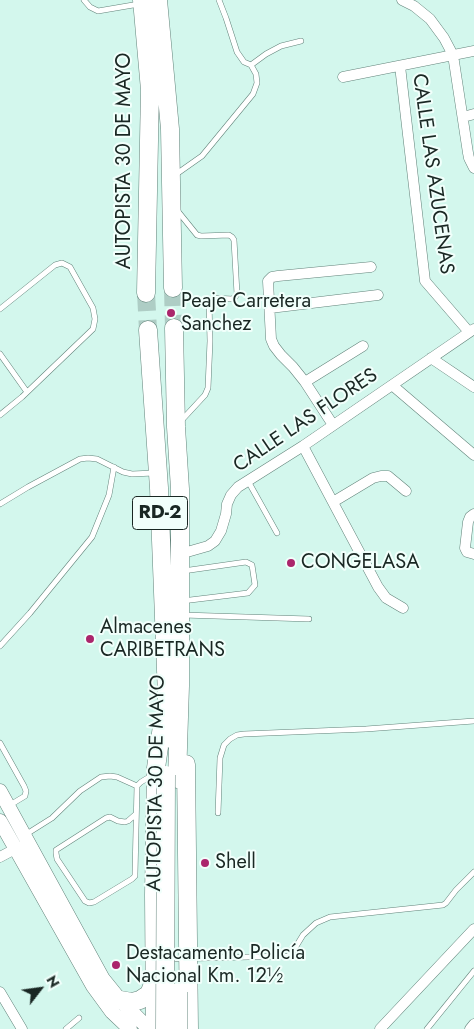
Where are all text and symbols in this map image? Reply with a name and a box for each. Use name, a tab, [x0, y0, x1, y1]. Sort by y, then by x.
street label: AUTOPISTA 30 DE MAYO	[113, 53, 137, 269]
street label: CALLE LAS AZUCENAS	[406, 72, 458, 276]
place label: Peaje Carretera Sanchez	[181, 290, 311, 337]
marker: Peaje Carretera Sanchez	[165, 307, 177, 319]
street label: CALLE LAS FLORES	[229, 364, 383, 478]
road number: RD-2	[132, 496, 188, 530]
place label: CONGELASA	[301, 551, 419, 575]
marker: CONGELASA	[285, 557, 297, 569]
place label: Almacenes CARIBETRANS	[100, 616, 225, 663]
marker: Almacenes CARIBETRANS	[84, 633, 96, 645]
street label: AUTOPISTA 30 DE MAYO	[143, 674, 171, 892]
place label: Shell	[215, 851, 256, 875]
marker: Shell	[199, 857, 211, 869]
place label: Destacamento Policía Nacional Km. 12½	[126, 942, 305, 989]
marker: Destacamento Policía Nacional Km. 12½	[110, 959, 122, 971]
north arrow	[15, 964, 65, 1014]
text: N	[42, 972, 64, 991]

